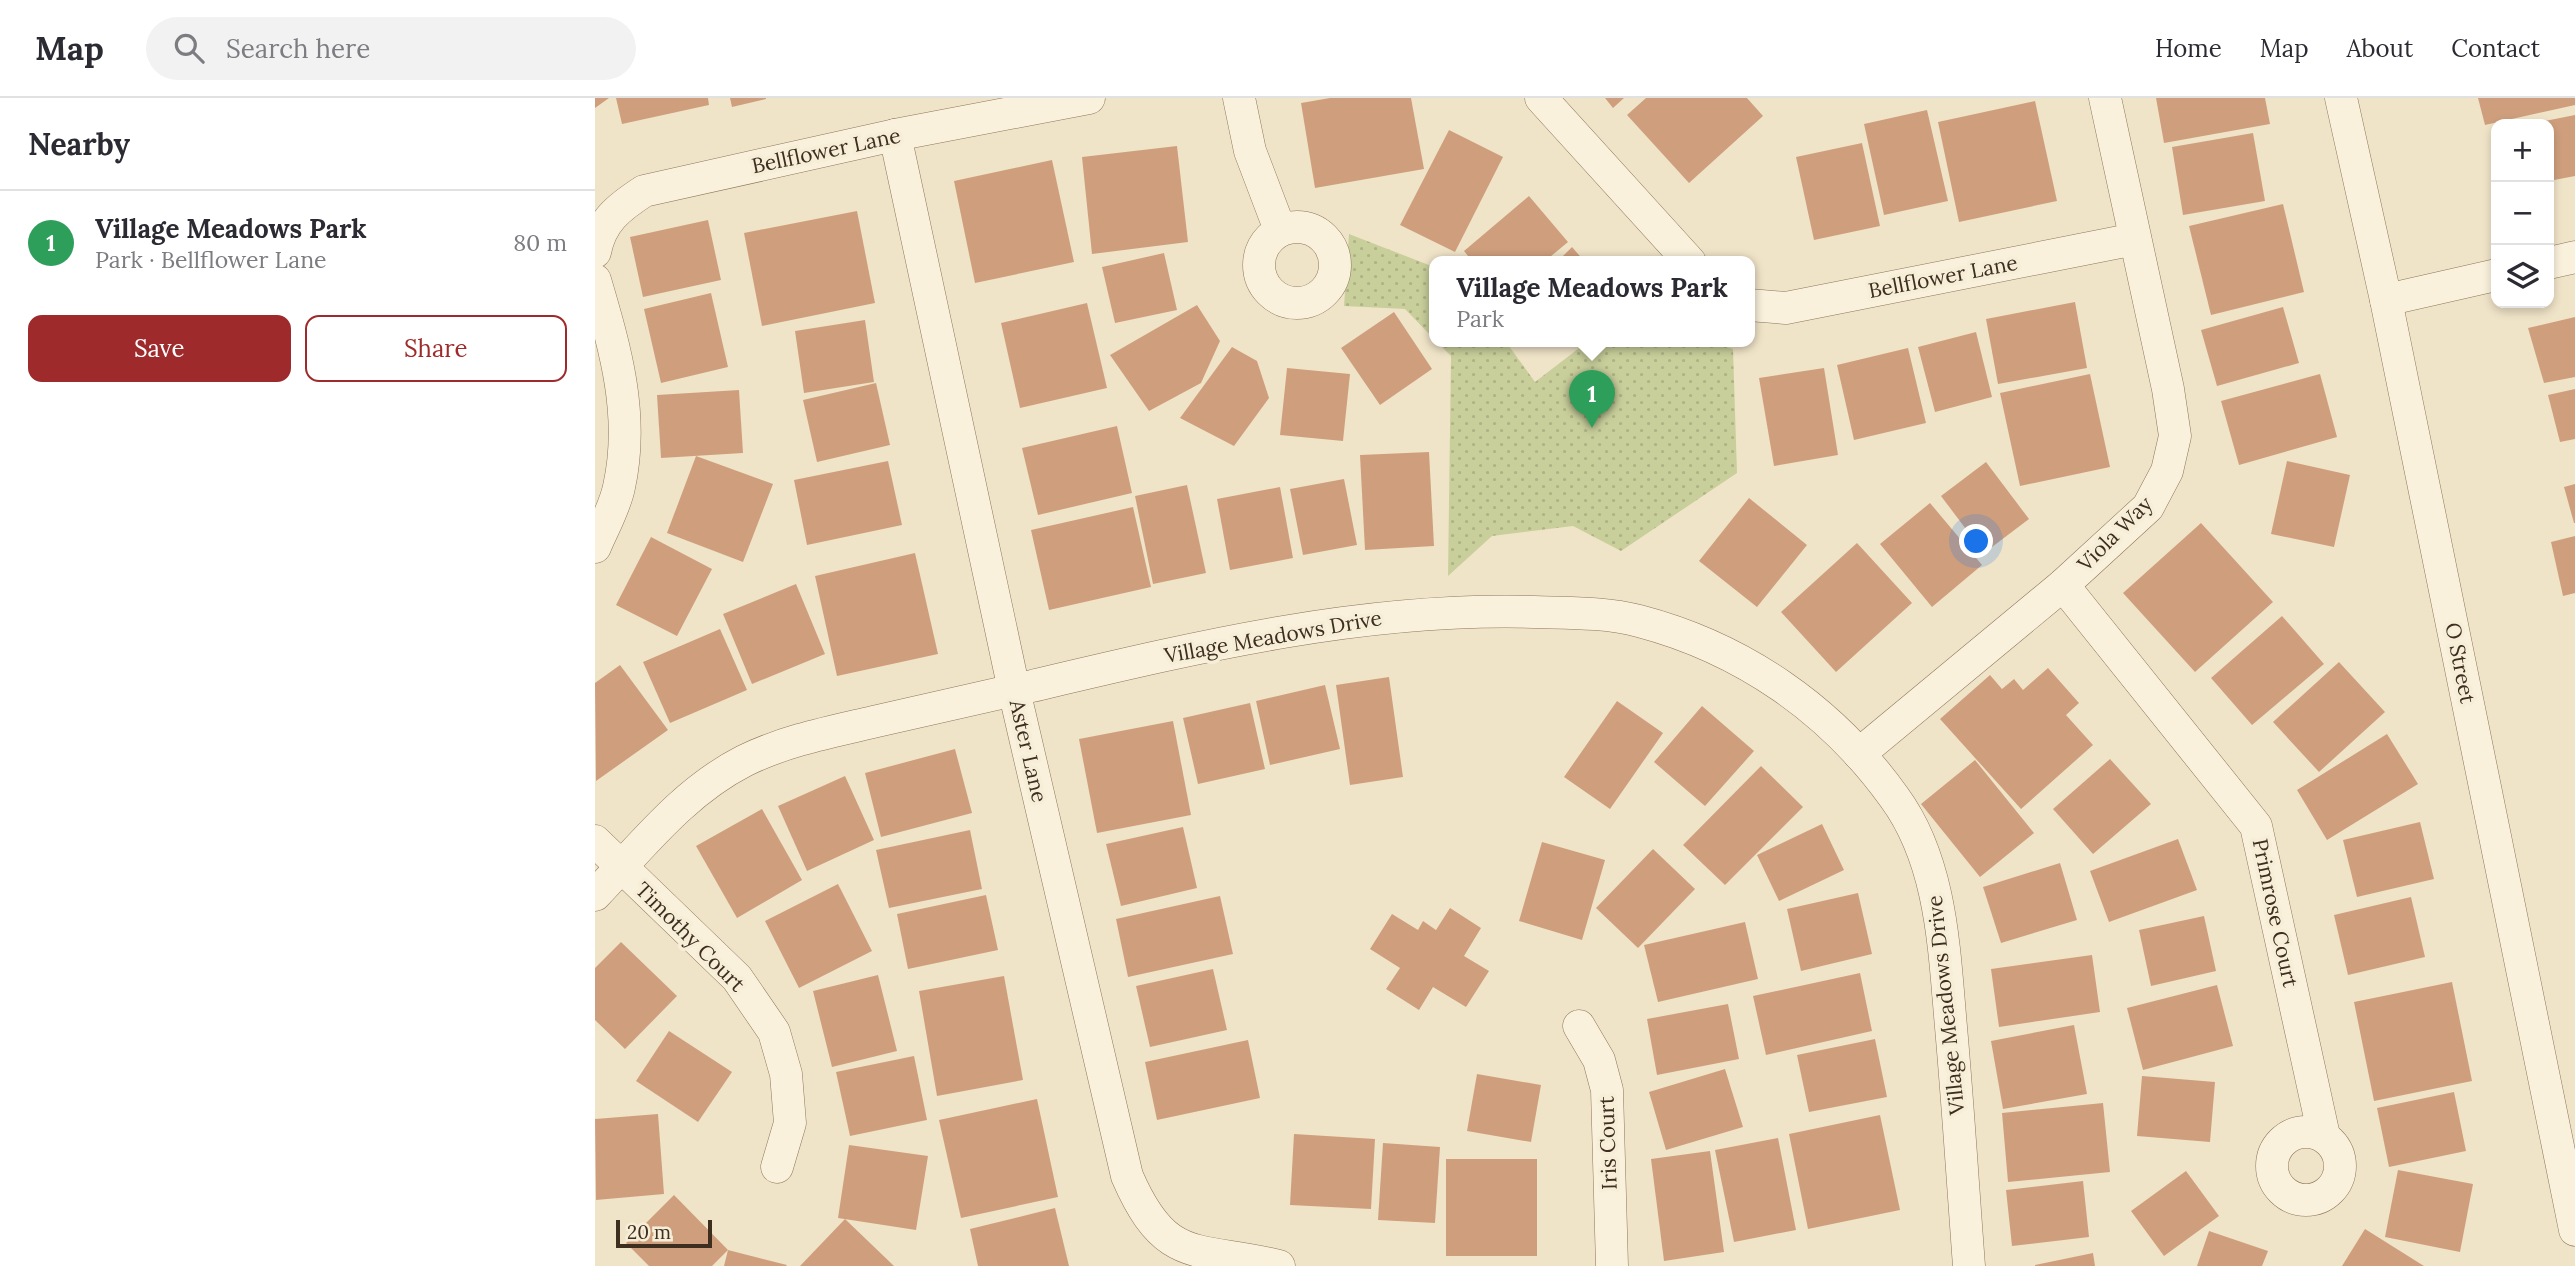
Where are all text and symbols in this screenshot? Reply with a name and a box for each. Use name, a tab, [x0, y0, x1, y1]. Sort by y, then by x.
search box	[146, 17, 636, 80]
text: Map	[35, 27, 104, 69]
icon: search	[170, 29, 208, 67]
text: Search here	[226, 32, 370, 65]
text: Home	[2155, 33, 2222, 64]
text: Map	[2260, 33, 2309, 64]
text: About	[2347, 33, 2413, 64]
text: Contact	[2451, 33, 2540, 64]
map controls	[2491, 119, 2554, 308]
button: +	[2491, 119, 2554, 182]
street label: Bellflower Lane	[749, 122, 903, 179]
text: Nearby	[28, 125, 130, 163]
button: −	[2491, 182, 2554, 245]
text: Village Meadows Park	[95, 212, 367, 245]
text: 1	[46, 228, 56, 257]
text: 80 m	[513, 228, 567, 257]
text: Park · Bellflower Lane	[95, 245, 327, 274]
button: layers	[2491, 245, 2554, 308]
street label: Bellflower Lane	[1866, 249, 2020, 304]
popup	[1429, 256, 1755, 347]
text: Village Meadows Park	[1456, 271, 1728, 304]
text: Park	[1456, 304, 1504, 333]
button: Save	[28, 315, 291, 382]
button: Share	[305, 315, 567, 382]
pin: 1	[1569, 370, 1615, 428]
street label: Viola Way	[2071, 490, 2158, 578]
your location	[1959, 524, 1993, 558]
street label: Village Meadows Drive	[1161, 604, 1384, 669]
street label: O Street	[2439, 620, 2482, 706]
street label: Aster Lane	[1003, 696, 1053, 805]
street label: Primrose Court	[2247, 836, 2305, 991]
street label: Timothy Court	[630, 876, 752, 998]
street label: Village Meadows Drive	[1921, 894, 1971, 1117]
street label: Iris Court	[1592, 1095, 1623, 1190]
scale bar	[616, 1217, 712, 1249]
text: 20 m	[627, 1220, 671, 1244]

